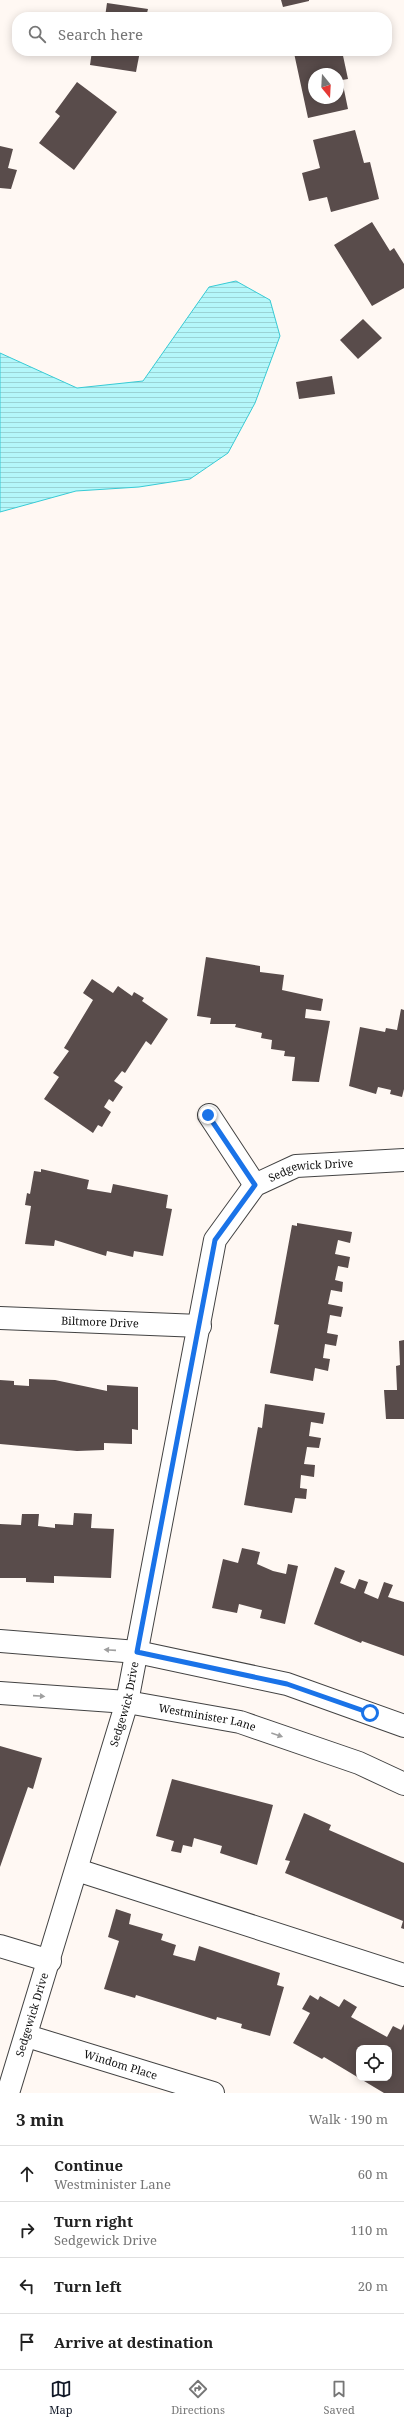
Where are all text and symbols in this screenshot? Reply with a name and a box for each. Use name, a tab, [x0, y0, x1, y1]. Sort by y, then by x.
search box	[12, 12, 392, 56]
icon: search	[26, 23, 48, 45]
text: Search here	[58, 24, 143, 44]
north arrow	[308, 68, 344, 104]
route end	[199, 1106, 217, 1124]
street label: Sedgewick Drive	[266, 1155, 354, 1185]
street label: Biltmore Drive	[61, 1312, 139, 1331]
one-way arrow	[104, 1646, 116, 1653]
street label: Sedgewick Drive	[106, 1660, 142, 1748]
one-way arrow	[33, 1692, 45, 1699]
street label: Westminister Lane	[157, 1700, 258, 1734]
route start	[361, 1704, 379, 1722]
one-way arrow	[271, 1732, 283, 1738]
street label: Sedgewick Drive	[12, 1970, 51, 2058]
map controls	[356, 2045, 392, 2081]
button: locate	[356, 2045, 392, 2081]
street label: Windom Place	[82, 2046, 160, 2083]
text: 3 min	[16, 2108, 64, 2131]
text: Walk · 190 m	[309, 2110, 388, 2128]
text: Continue	[54, 2155, 123, 2175]
icon: ahead	[16, 2163, 38, 2185]
text: 60 m	[358, 2165, 388, 2183]
text: Westminister Lane	[54, 2175, 171, 2193]
text: Turn right	[54, 2211, 133, 2231]
icon: right	[16, 2219, 38, 2241]
text: 110 m	[351, 2221, 388, 2239]
text: Sedgewick Drive	[54, 2231, 157, 2249]
icon: left	[16, 2275, 38, 2297]
text: Turn left	[54, 2276, 122, 2296]
text: 20 m	[358, 2277, 388, 2295]
icon: arrive	[16, 2331, 38, 2353]
text: Arrive at destination	[54, 2332, 213, 2352]
tab: Map	[49, 2378, 73, 2417]
tab: Directions	[171, 2378, 225, 2417]
tab: Saved	[324, 2378, 355, 2417]

